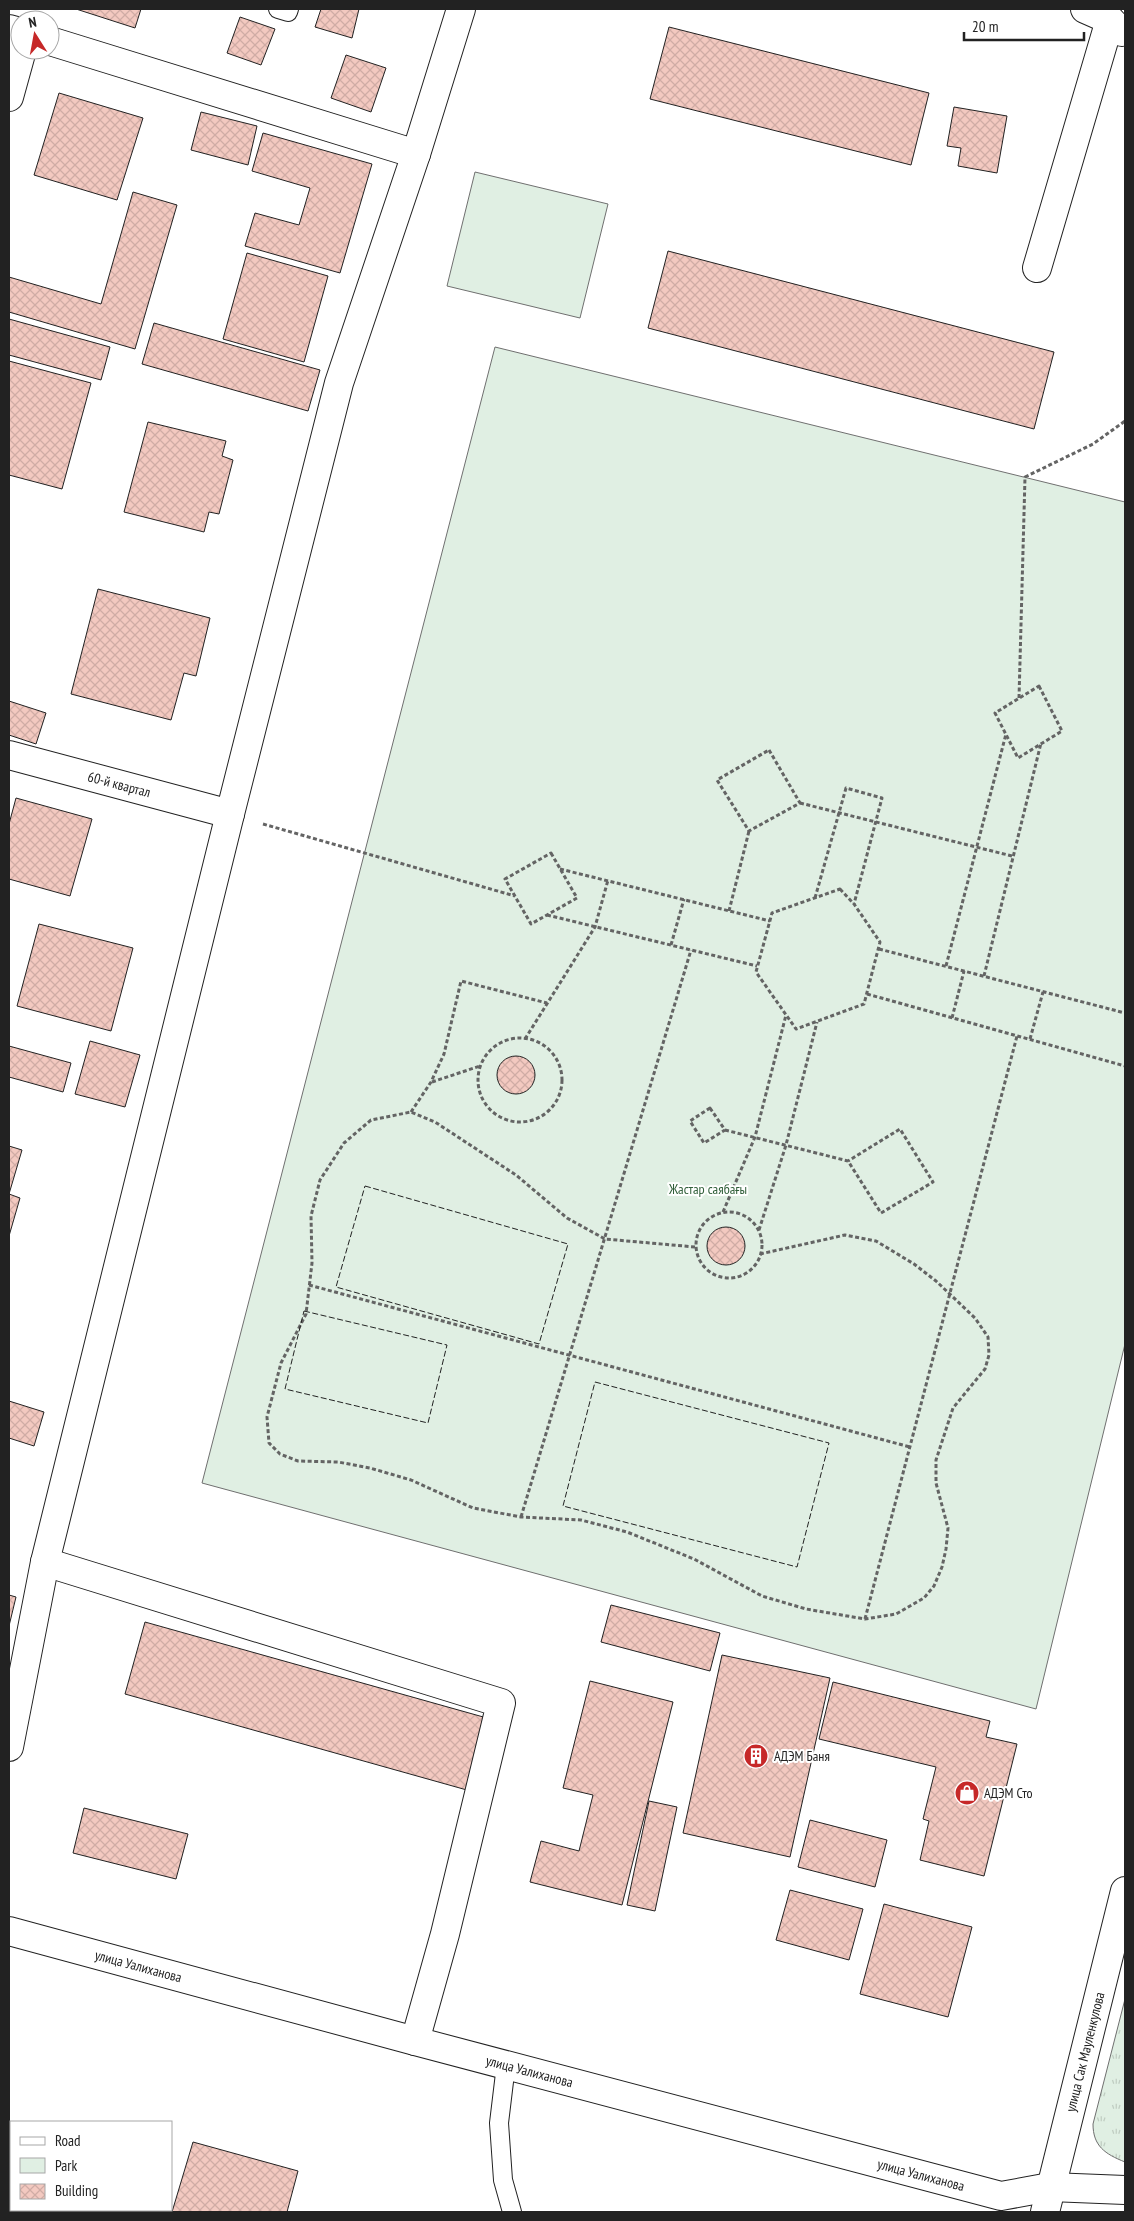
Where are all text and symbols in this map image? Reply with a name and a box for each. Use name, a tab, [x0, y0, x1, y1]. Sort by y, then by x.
north arrow	[10, 10, 60, 60]
scale bar	[964, 10, 1084, 42]
text: N	[27, 13, 38, 32]
text: 20 m	[972, 17, 998, 36]
street label: 60-й квартал	[86, 767, 153, 801]
park label: Жастар саябағы	[668, 1180, 747, 1198]
building icon: АДЭМ Баня	[743, 1743, 769, 1769]
place label: АДЭМ Баня	[774, 1747, 830, 1765]
shop icon: АДЭМ Сто	[954, 1780, 980, 1806]
place label: АДЭМ Сто	[984, 1784, 1033, 1802]
street label: улица Уалиханова	[93, 1946, 184, 1986]
street label: улица Сак Мауленкулова	[1061, 1990, 1108, 2114]
street label: улица Уалиханова	[484, 2051, 575, 2091]
legend	[10, 2121, 172, 2211]
text: Road	[55, 2131, 81, 2150]
street label: улица Уалиханова	[875, 2155, 966, 2195]
text: Park	[55, 2156, 77, 2175]
text: Building	[55, 2181, 98, 2200]

